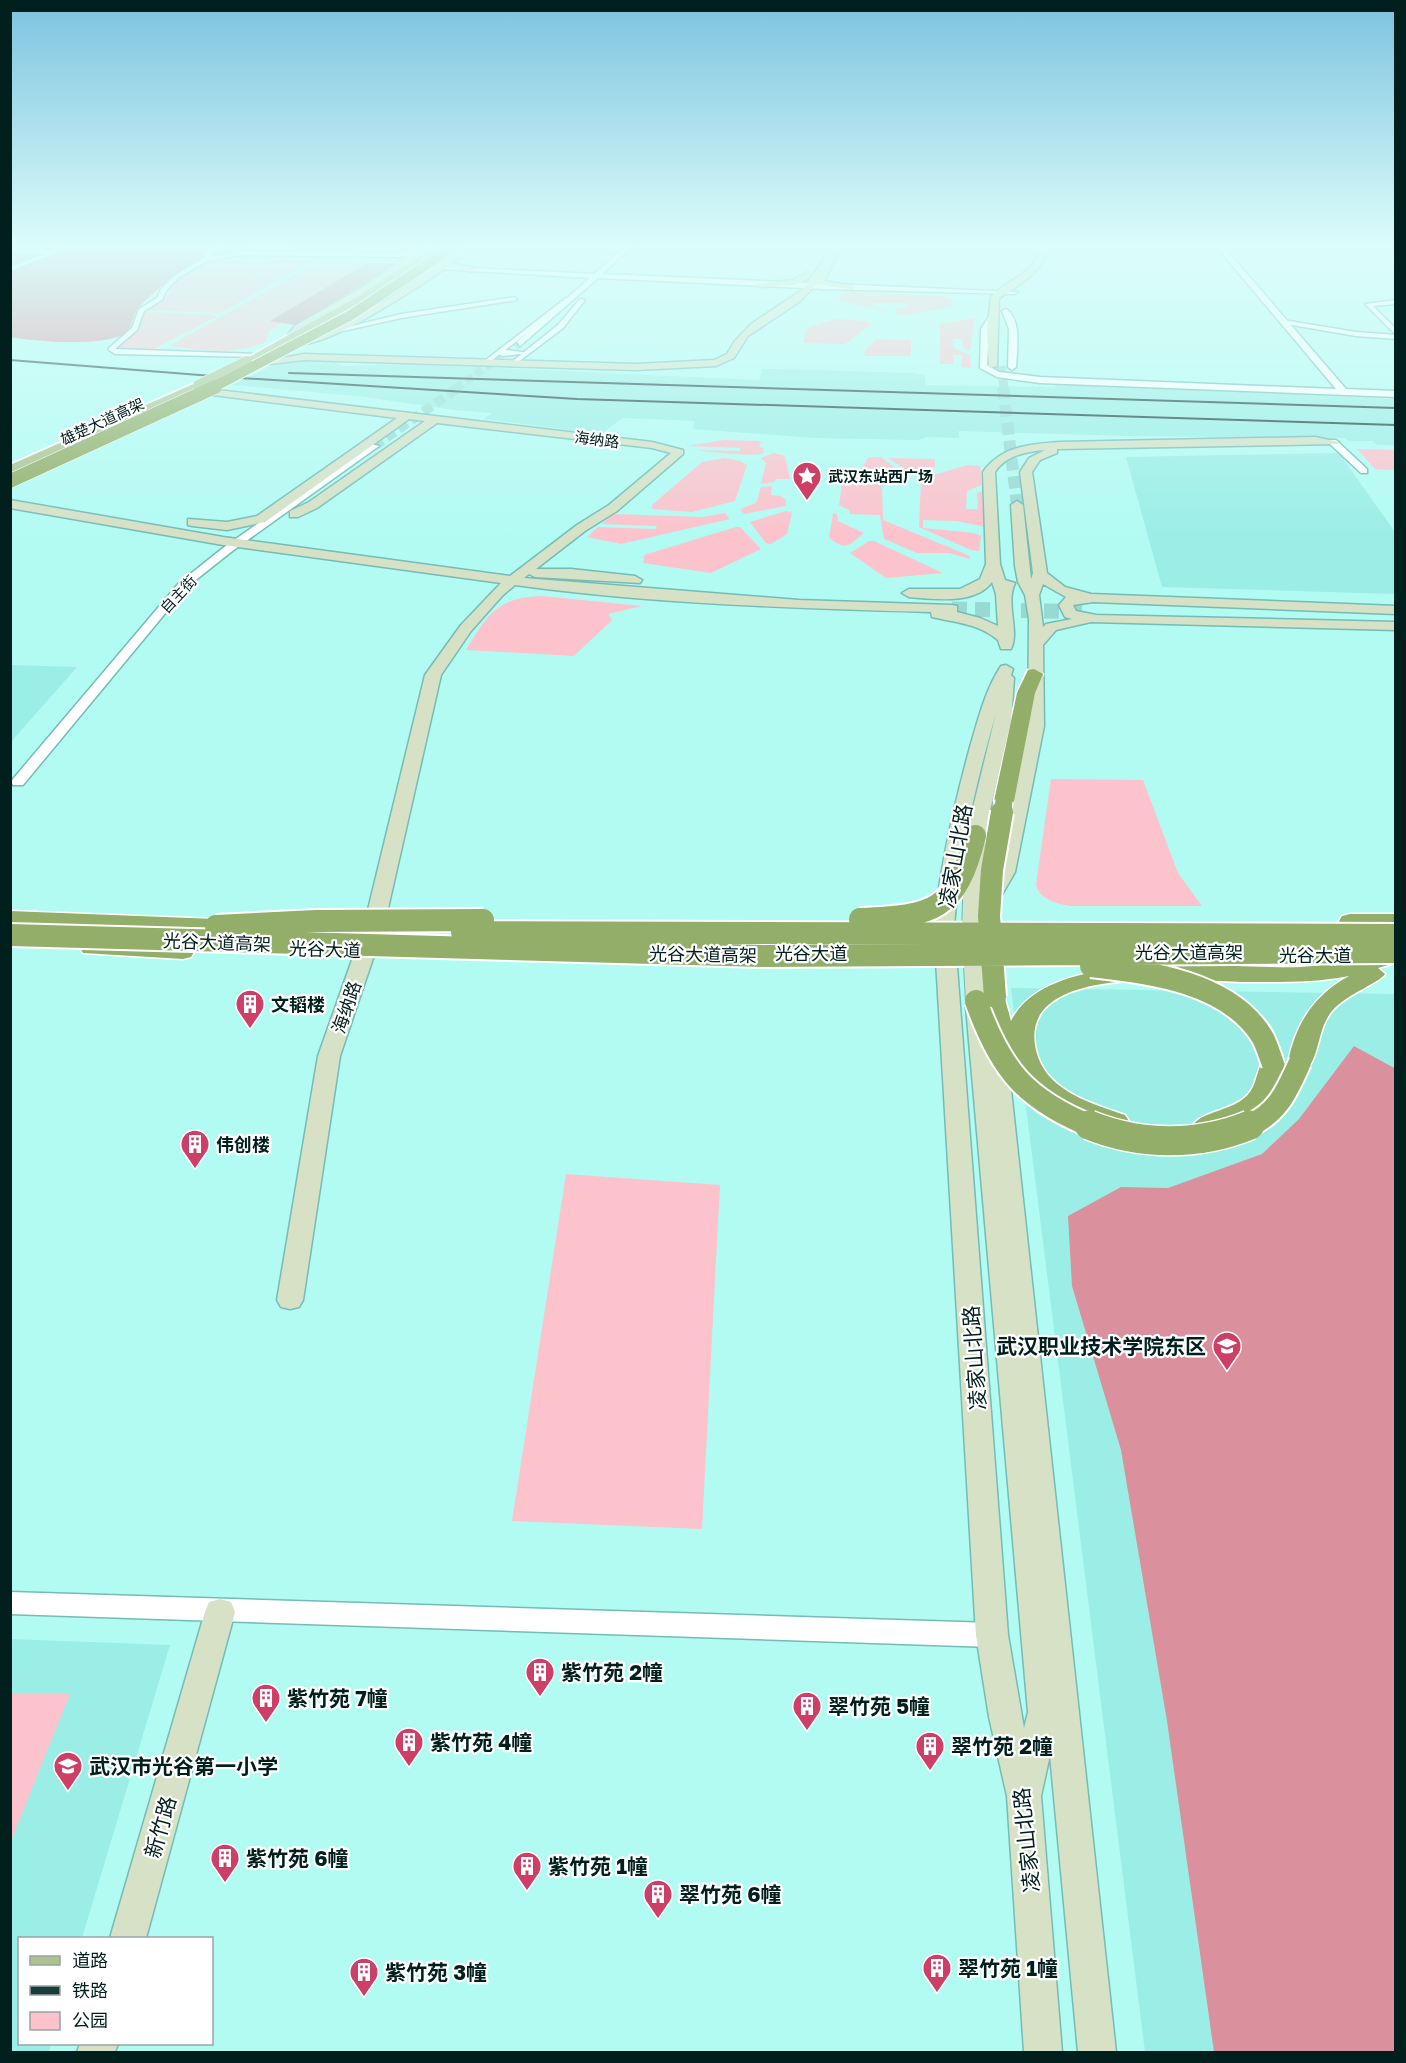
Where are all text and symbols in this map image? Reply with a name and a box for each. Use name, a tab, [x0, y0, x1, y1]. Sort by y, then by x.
street label: 雄楚大道高架	[57, 394, 147, 448]
street label: 海纳路	[574, 427, 620, 451]
place icon: 武汉东站西广场	[791, 460, 823, 502]
place label: 武汉东站西广场	[828, 467, 933, 485]
street label: 自主街	[156, 571, 200, 617]
street label: 凌家山北路	[933, 802, 977, 910]
street label: 光谷大道高架	[163, 929, 271, 955]
street label: 光谷大道	[289, 937, 361, 961]
street label: 光谷大道高架	[1135, 941, 1243, 963]
street label: 光谷大道高架	[649, 942, 757, 966]
street label: 光谷大道	[775, 942, 847, 964]
street label: 光谷大道	[1279, 944, 1351, 966]
street label: 海纳路	[327, 978, 365, 1036]
building icon: 文韬楼	[234, 988, 266, 1030]
place label: 文韬楼	[271, 993, 325, 1015]
building icon: 伟创楼	[179, 1128, 211, 1170]
place label: 伟创楼	[216, 1133, 270, 1155]
street label: 凌家山北路	[957, 1305, 991, 1411]
school or university icon: 武汉职业技术学院东区	[1211, 1330, 1243, 1372]
place label: 武汉职业技术学院东区	[996, 1333, 1206, 1359]
building icon: 紫竹苑 2幢	[524, 1656, 556, 1698]
place label: 紫竹苑 2幢	[561, 1659, 663, 1685]
building icon: 紫竹苑 7幢	[250, 1682, 282, 1724]
place label: 紫竹苑 7幢	[287, 1685, 388, 1711]
building icon: 翠竹苑 5幢	[791, 1690, 823, 1732]
place label: 翠竹苑 5幢	[828, 1693, 930, 1719]
building icon: 紫竹苑 4幢	[393, 1726, 425, 1768]
place label: 紫竹苑 4幢	[430, 1729, 532, 1755]
building icon: 翠竹苑 2幢	[914, 1730, 946, 1772]
place label: 翠竹苑 2幢	[951, 1733, 1053, 1759]
school or university icon: 武汉市光谷第一小学	[52, 1750, 84, 1792]
place label: 武汉市光谷第一小学	[89, 1753, 278, 1779]
street label: 凌家山北路	[1008, 1786, 1044, 1894]
street label: 新竹路	[139, 1793, 181, 1861]
building icon: 紫竹苑 6幢	[209, 1842, 241, 1884]
place label: 紫竹苑 6幢	[246, 1845, 349, 1871]
building icon: 紫竹苑 1幢	[511, 1850, 543, 1892]
place label: 紫竹苑 1幢	[548, 1853, 648, 1879]
building icon: 翠竹苑 6幢	[642, 1878, 674, 1920]
place label: 翠竹苑 6幢	[679, 1881, 782, 1907]
legend	[18, 1937, 213, 2045]
text: 道路	[72, 1949, 108, 1971]
building icon: 翠竹苑 1幢	[921, 1952, 953, 1994]
place label: 翠竹苑 1幢	[958, 1955, 1058, 1981]
building icon: 紫竹苑 3幢	[348, 1956, 380, 1998]
place label: 紫竹苑 3幢	[385, 1959, 487, 1985]
text: 铁路	[72, 1979, 108, 2001]
text: 公园	[72, 2009, 108, 2031]

